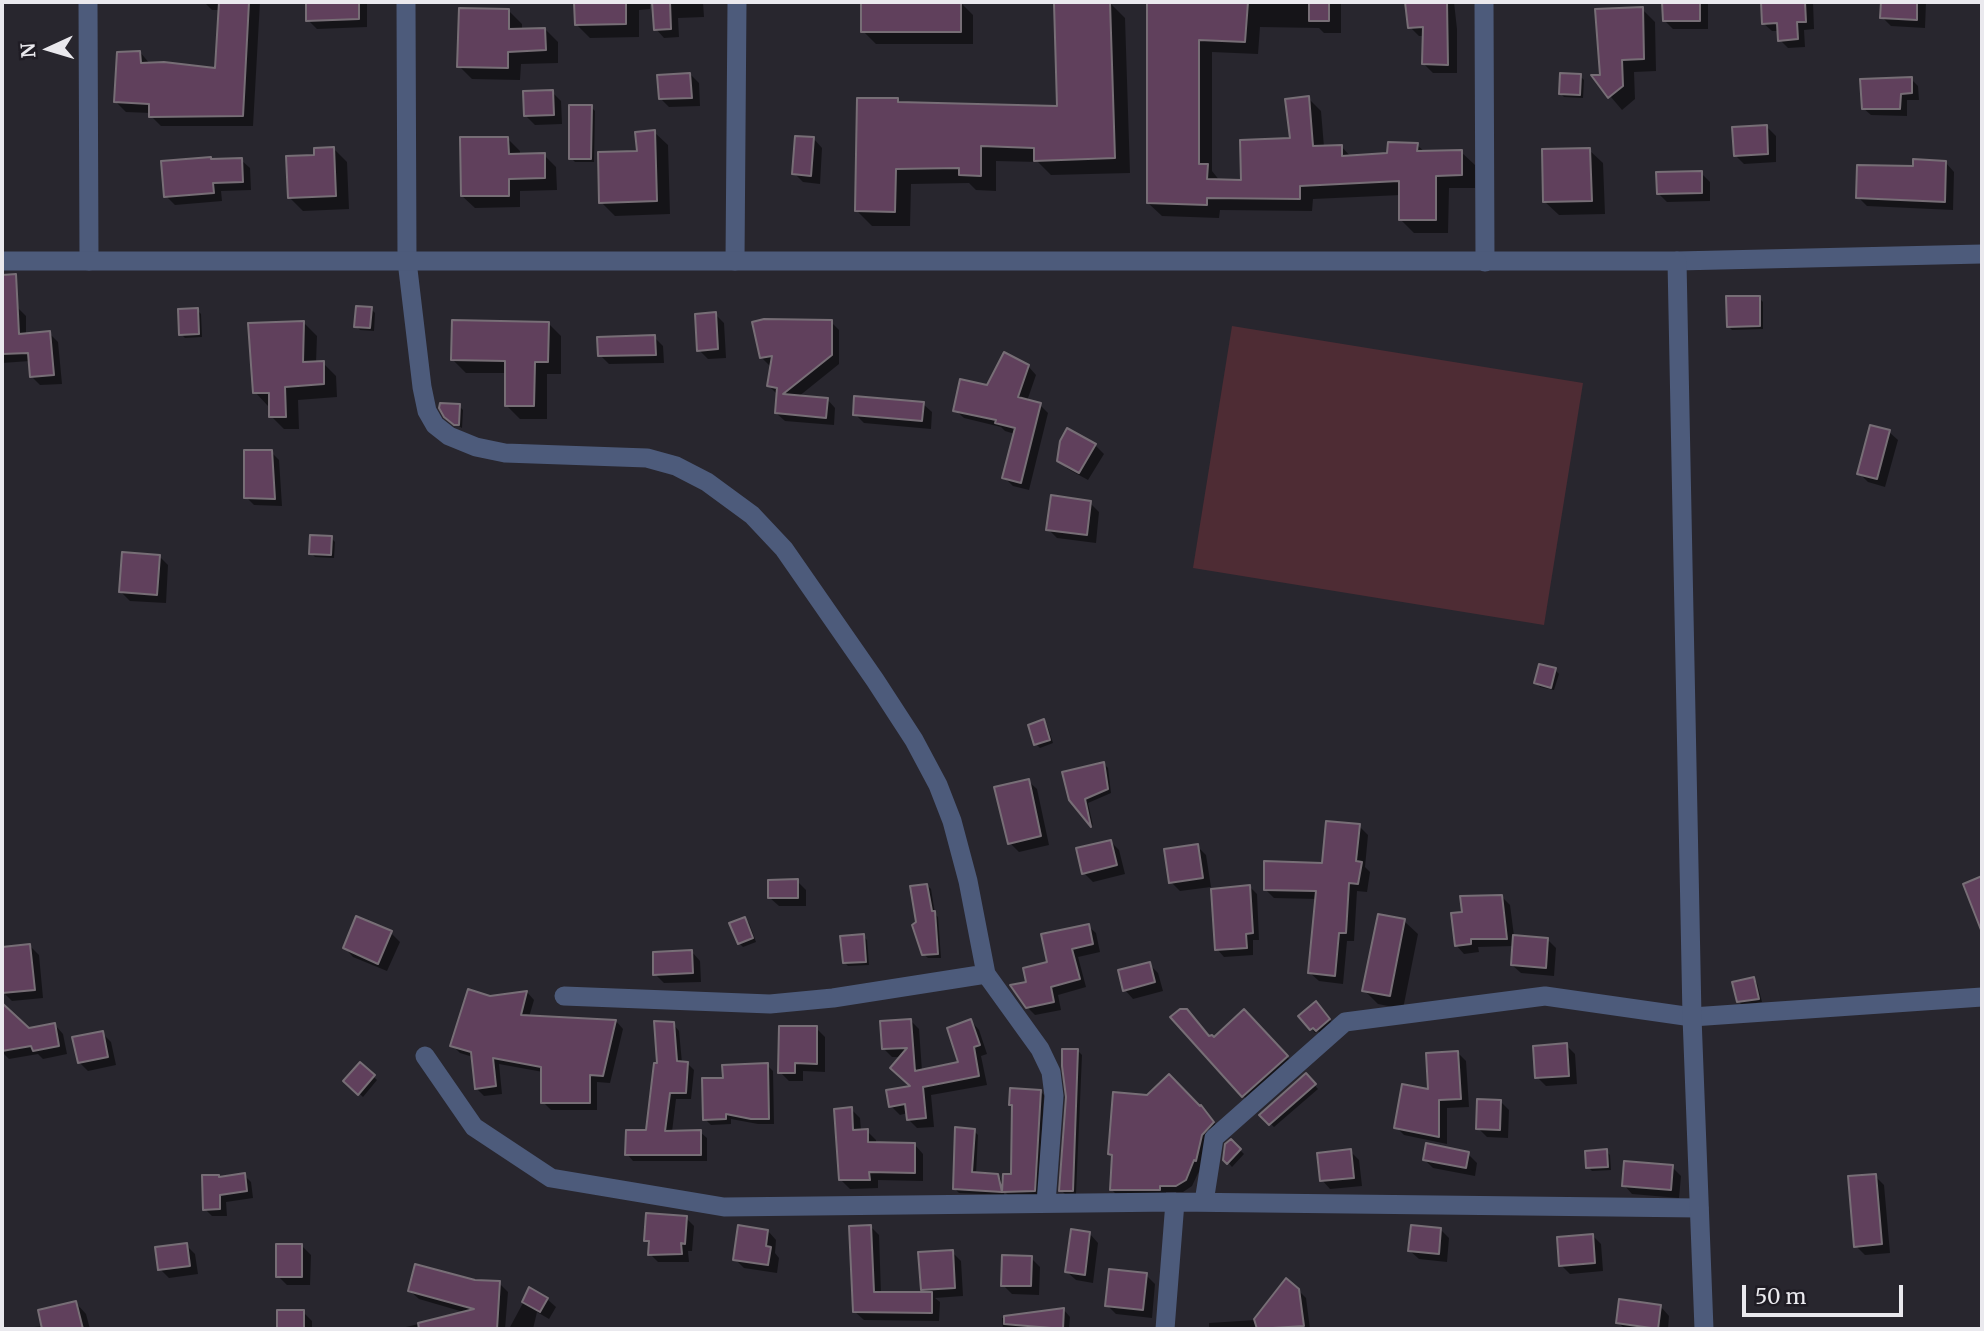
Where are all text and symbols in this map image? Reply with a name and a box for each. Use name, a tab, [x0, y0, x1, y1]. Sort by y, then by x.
north arrow	[14, 14, 84, 84]
text: N	[16, 42, 41, 59]
scale bar	[1746, 1272, 1907, 1316]
text: 50 m	[1755, 1283, 1806, 1310]

